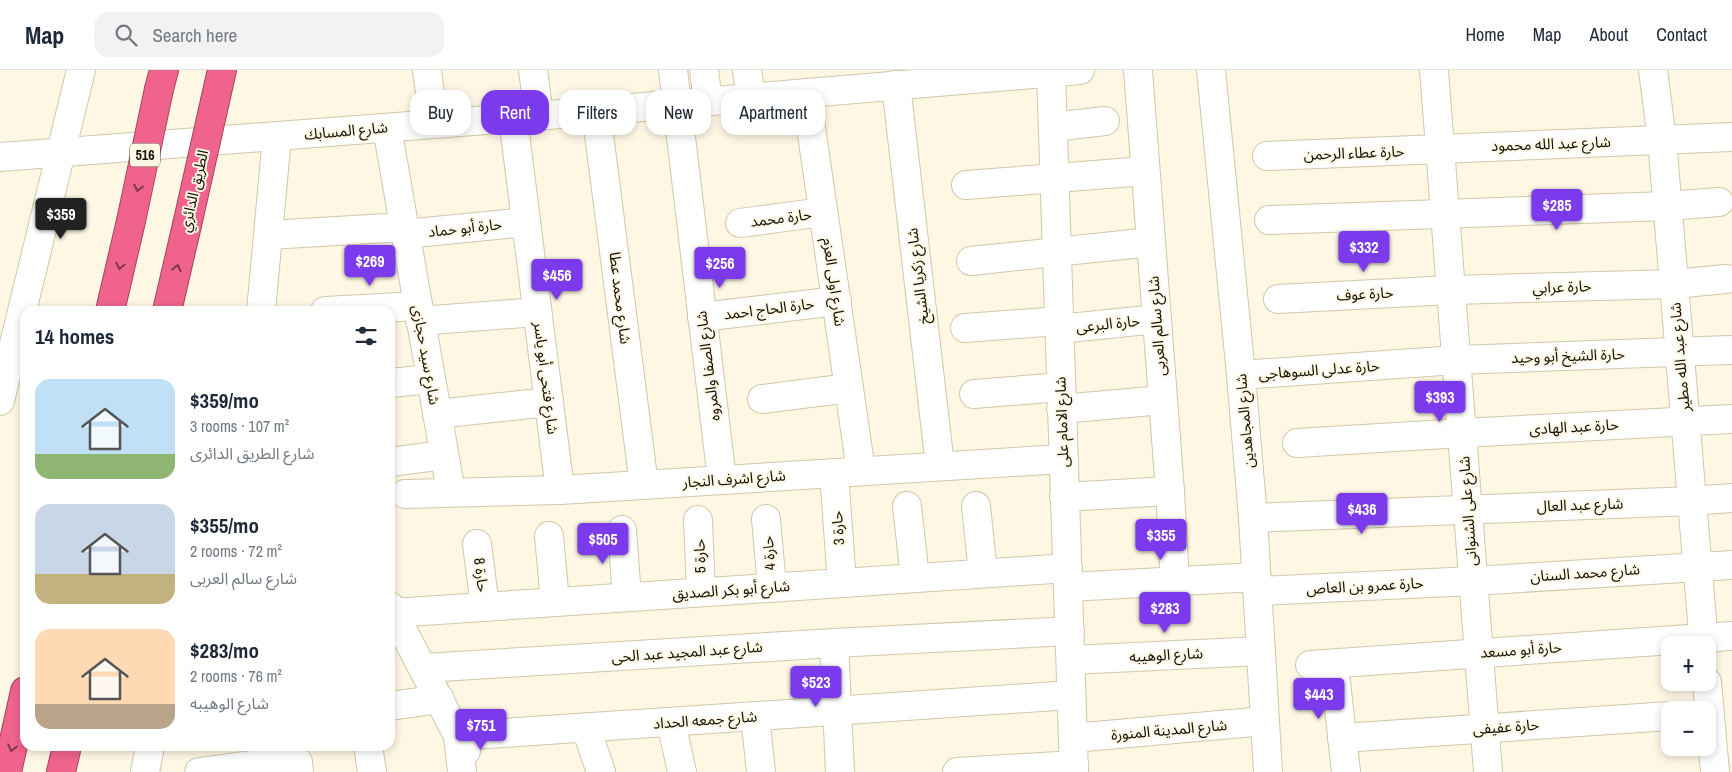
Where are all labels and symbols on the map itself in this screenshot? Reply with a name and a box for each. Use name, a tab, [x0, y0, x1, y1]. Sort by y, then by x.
street label: شارع المسابك	[303, 116, 389, 147]
street label: شارع عبد الله محمود	[1491, 131, 1612, 158]
street label: حارة عطاء الرحمن	[1303, 140, 1405, 165]
road number: 516	[130, 144, 160, 166]
street label: الطريق الدائري	[174, 148, 215, 235]
one-way arrow	[133, 183, 143, 192]
pin: $285	[1527, 189, 1587, 231]
pin: $359	[31, 198, 91, 240]
street label: حارة محمد	[749, 203, 813, 232]
street label: حارة أبو حماد	[427, 213, 503, 242]
street label: شارع زكريا الشيخ	[901, 226, 936, 326]
pin: $332	[1334, 230, 1394, 273]
street label: شارع اولى العزم	[816, 236, 851, 328]
pin: $269	[340, 244, 400, 287]
pin: $256	[690, 246, 750, 289]
street label: شارع محمد عطا	[602, 251, 637, 346]
pin: $456	[527, 258, 587, 301]
one-way arrow	[115, 262, 126, 270]
one-way arrow	[171, 264, 182, 273]
street label: شارع سالم العربى	[1143, 275, 1172, 377]
street label: حارة عرابي	[1532, 275, 1592, 300]
street label: حارة عوف	[1336, 282, 1394, 305]
street label: حارة الحاج احمد	[722, 293, 816, 326]
street label: شارع عبد الله مطير	[1664, 301, 1697, 413]
street label: شارع سيد حجازى	[405, 303, 446, 407]
street label: شارع الصفا والمروه	[690, 309, 727, 422]
street label: حارة البرعى	[1075, 310, 1141, 337]
street label: شارع فتحى أبو ياسر	[527, 319, 564, 436]
street label: حارة الشيخ أبو وحيد	[1511, 343, 1625, 370]
street label: حارة عدلى السوهاجى	[1258, 355, 1381, 384]
street label: شارع المجاهدين	[1230, 373, 1261, 469]
street label: شارع الامام على	[1049, 376, 1076, 468]
pin: $393	[1410, 380, 1470, 423]
street label: حارة عبد الهادى	[1529, 414, 1619, 439]
street label: شارع على الشنوانى	[1453, 455, 1484, 567]
street label: شارع اشرف النجار	[681, 464, 787, 495]
pin: $436	[1332, 492, 1392, 535]
street label: شارع عبد العال	[1536, 492, 1624, 519]
street label: حارة 3	[826, 510, 849, 546]
pin: $355	[1131, 518, 1191, 561]
pin: $505	[573, 522, 633, 565]
street label: حارة 4	[757, 535, 780, 571]
street label: حارة 5	[688, 538, 711, 574]
street label: حارة 8	[469, 557, 494, 593]
street label: شارع محمد السنان	[1529, 558, 1641, 589]
street label: حارة عمرو بن العاص	[1306, 572, 1424, 599]
street label: شارع أبو بكر الصديق	[671, 575, 791, 606]
pin: $283	[1135, 592, 1195, 634]
street label: شارع عبد المجيد عبد الحى	[611, 636, 764, 669]
street label: حارة أبو مسعد	[1479, 636, 1563, 663]
street label: شارع الوهيبه	[1129, 642, 1204, 669]
pin: $523	[786, 666, 846, 708]
pin: $443	[1289, 678, 1349, 720]
street label: شارع جمعه الحداد	[652, 705, 758, 736]
pin: $751	[451, 708, 511, 751]
street label: شارع المدينة المنورة	[1110, 714, 1228, 747]
street label: حارة عفيفى	[1472, 714, 1540, 739]
one-way arrow	[7, 744, 18, 753]

